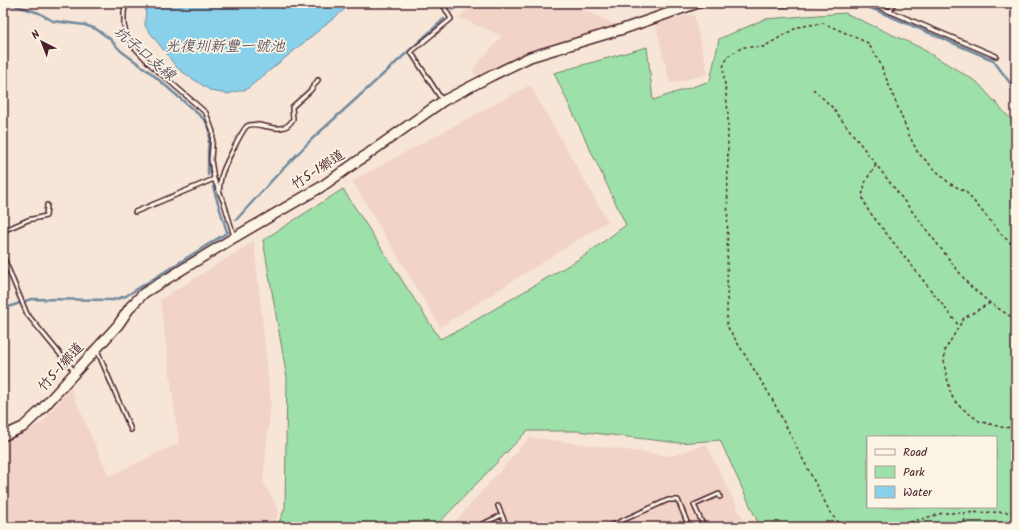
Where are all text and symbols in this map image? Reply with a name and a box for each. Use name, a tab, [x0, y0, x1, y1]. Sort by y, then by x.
water label: 坑子口支線	[108, 21, 181, 88]
north arrow	[22, 22, 62, 62]
text: N	[27, 26, 45, 44]
water label: 光復圳新豐一號池	[165, 35, 286, 59]
street label: 竹5-1鄉道	[287, 144, 349, 196]
street label: 竹5-1鄉道	[33, 337, 89, 397]
legend	[867, 436, 997, 508]
text: Road	[903, 443, 928, 462]
text: Park	[903, 463, 925, 482]
text: Water	[903, 483, 933, 502]

